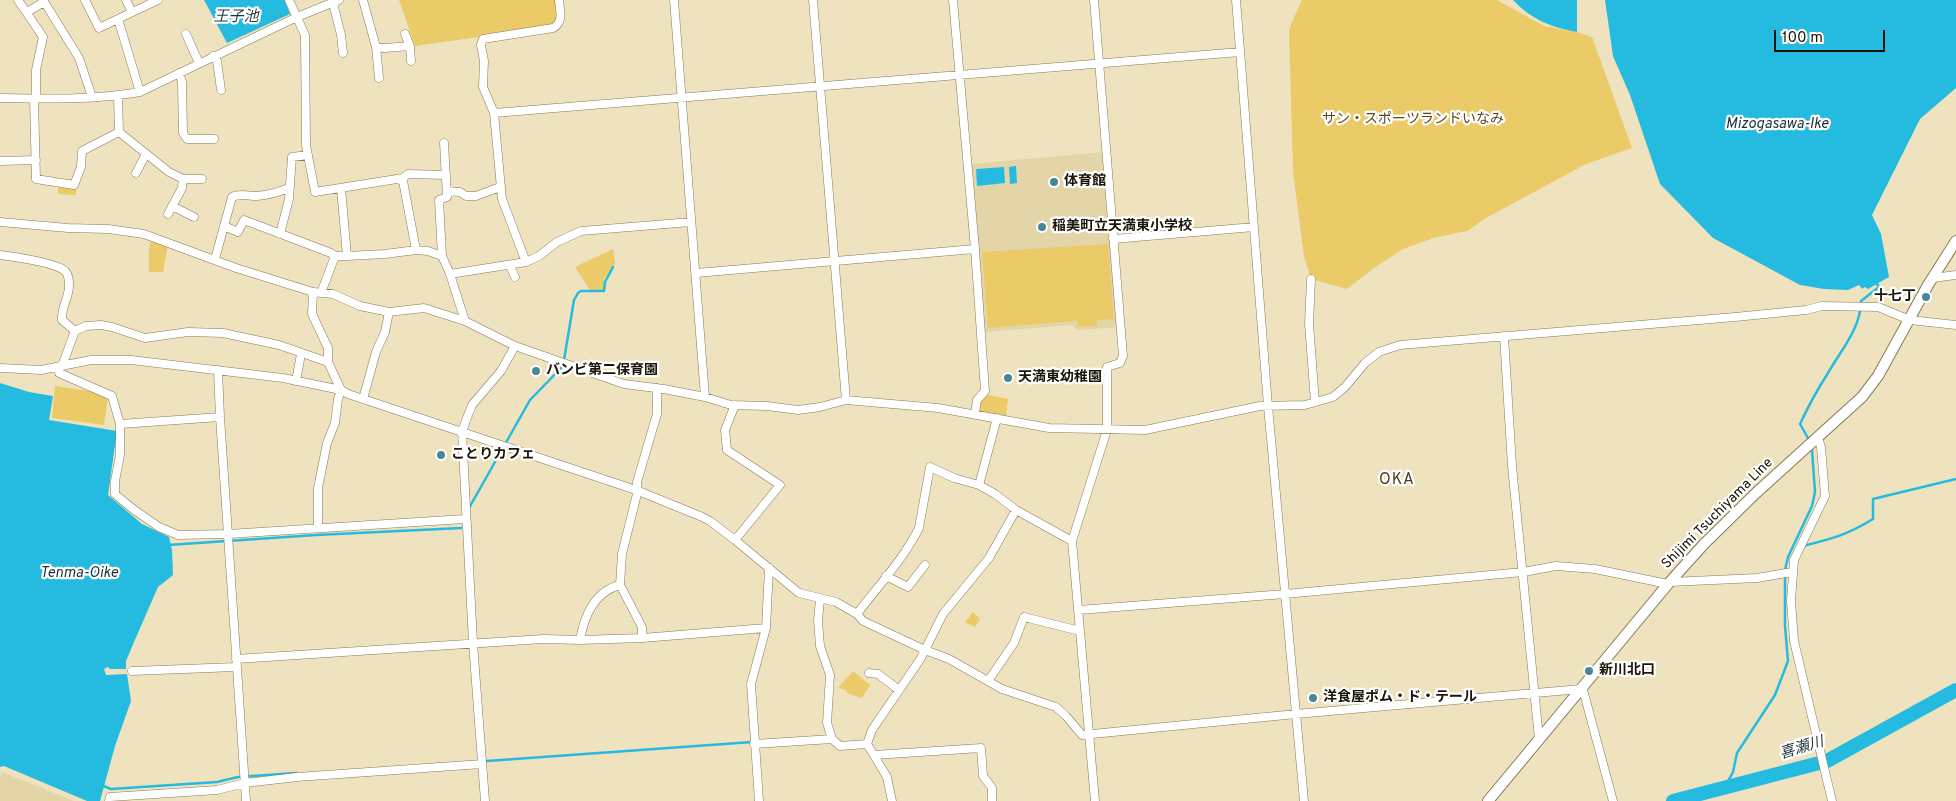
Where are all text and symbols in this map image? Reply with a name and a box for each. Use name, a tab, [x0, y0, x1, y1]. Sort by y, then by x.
water label: 王子池	[214, 9, 258, 27]
scale bar	[1776, 20, 1887, 52]
text: 100 m	[1782, 29, 1823, 48]
park label: サン・スポーツランドいなみ	[1322, 112, 1504, 128]
water label: Mizogasawa-Ike	[1726, 116, 1828, 134]
place label: 体育館	[1064, 174, 1106, 190]
marker: 体育館	[1048, 176, 1060, 188]
place label: 稲美町立天満東小学校	[1052, 219, 1192, 235]
marker: 稲美町立天満東小学校	[1036, 221, 1048, 233]
place label: 十七丁	[1874, 289, 1916, 305]
marker: 十七丁	[1920, 291, 1932, 303]
place label: バンビ第二保育園	[546, 363, 658, 379]
marker: バンビ第二保育園	[530, 365, 542, 377]
place label: 天満東幼稚園	[1018, 370, 1102, 386]
marker: 天満東幼稚園	[1002, 372, 1014, 384]
place label: ことりカフェ	[451, 447, 535, 463]
marker: ことりカフェ	[435, 449, 447, 461]
street label: Shijimi Tsuchiyama Line	[1659, 455, 1777, 573]
district label: OKA	[1379, 471, 1415, 491]
water label: Tenma-Oike	[40, 565, 118, 583]
place label: 新川北口	[1599, 663, 1655, 679]
marker: 新川北口	[1583, 665, 1595, 677]
place label: 洋食屋ポム・ド・テール	[1323, 690, 1477, 706]
marker: 洋食屋ポム・ド・テール	[1307, 692, 1319, 704]
water label: 喜瀬川	[1778, 734, 1826, 764]

